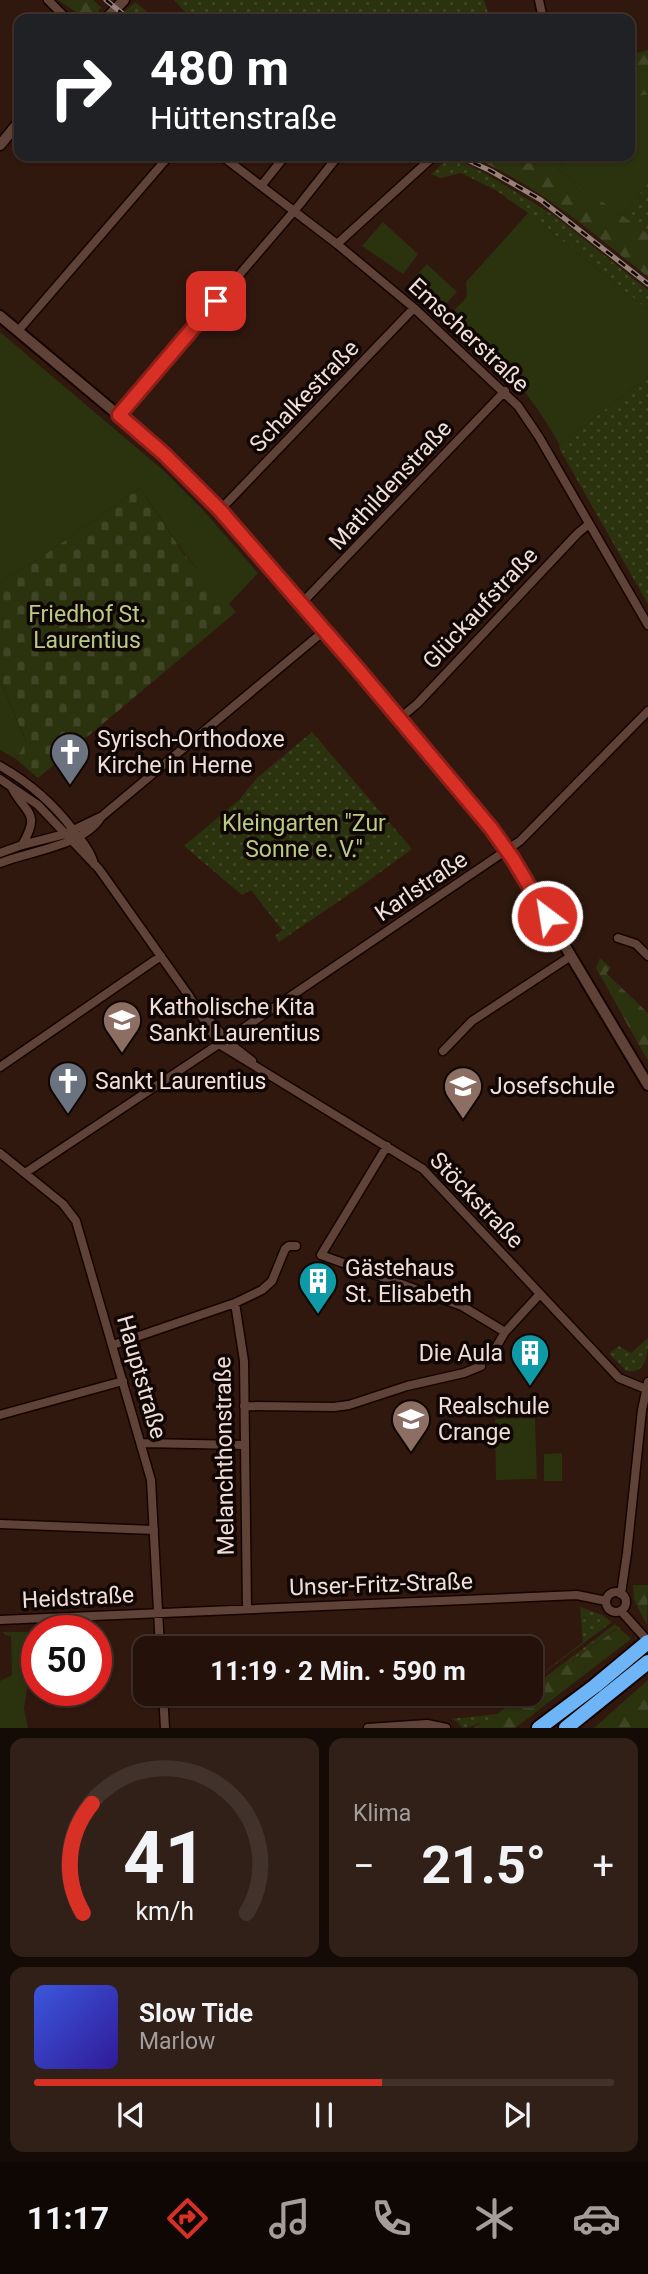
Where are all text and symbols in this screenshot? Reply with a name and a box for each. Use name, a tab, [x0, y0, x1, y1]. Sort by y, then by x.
text: 480 m	[150, 40, 289, 97]
icon: right	[35, 42, 126, 133]
text: Hüttenstraße	[150, 99, 337, 137]
pin	[186, 271, 246, 331]
street label: Emscherstraße	[403, 273, 535, 398]
icon: arrive	[197, 282, 235, 320]
street label: Schalkestraße	[244, 335, 365, 458]
street label: Mathildenstraße	[324, 415, 457, 556]
street label: Glückaufstraße	[417, 542, 543, 675]
park label: Friedhof St. Laurentius	[28, 601, 146, 654]
place label: Syrisch-Orthodoxe Kirche in Herne	[97, 726, 285, 779]
church icon: Syrisch-Orthodoxe Kirche in Herne	[49, 731, 91, 786]
park label: Kleingarten "Zur Sonne e. V."	[222, 810, 386, 863]
street label: Karlstraße	[370, 846, 473, 927]
position arrow	[510, 879, 584, 953]
place label: Katholische Kita Sankt Laurentius	[149, 994, 320, 1047]
school or university icon: Katholische Kita Sankt Laurentius	[101, 999, 143, 1054]
church icon: Sankt Laurentius	[47, 1060, 89, 1115]
school or university icon: Josefschule	[442, 1065, 484, 1120]
place label: Sankt Laurentius	[95, 1068, 266, 1095]
place label: Josefschule	[490, 1073, 615, 1100]
street label: Stöckstraße	[424, 1147, 529, 1254]
place label: Gästehaus St. Elisabeth	[345, 1255, 472, 1308]
building icon: Gästehaus St. Elisabeth	[297, 1260, 339, 1315]
street label: Hauptstraße	[111, 1312, 172, 1442]
building icon: Die Aula	[509, 1332, 551, 1387]
place label: Die Aula	[419, 1340, 503, 1367]
street label: Melanchthonstraße	[209, 1356, 240, 1556]
place label: Realschule Crange	[438, 1393, 550, 1446]
school or university icon: Realschule Crange	[390, 1398, 432, 1453]
street label: Unser-Fritz-Straße	[289, 1568, 473, 1601]
street label: Heidstraße	[21, 1581, 135, 1614]
speed limit sign: 50	[21, 1615, 112, 1706]
text: 11:19 · 2 Min. · 590 m	[210, 1656, 466, 1686]
text: Klima	[353, 1800, 411, 1827]
text: 41	[123, 1816, 206, 1902]
text: 21.5°	[421, 1835, 546, 1896]
text: −	[353, 1844, 375, 1888]
text: +	[592, 1844, 614, 1888]
text: km/h	[135, 1897, 194, 1926]
text: Slow Tide	[139, 1998, 253, 2028]
text: Marlow	[139, 2028, 215, 2055]
icon: previous	[112, 2096, 150, 2134]
icon: pause	[305, 2096, 343, 2134]
icon: next	[498, 2096, 536, 2134]
icon: directions	[163, 2194, 212, 2243]
icon: music	[265, 2194, 314, 2243]
icon: phone	[367, 2194, 416, 2243]
icon: climate	[470, 2194, 519, 2243]
icon: car	[572, 2194, 621, 2243]
text: 11:17	[27, 2199, 109, 2237]

